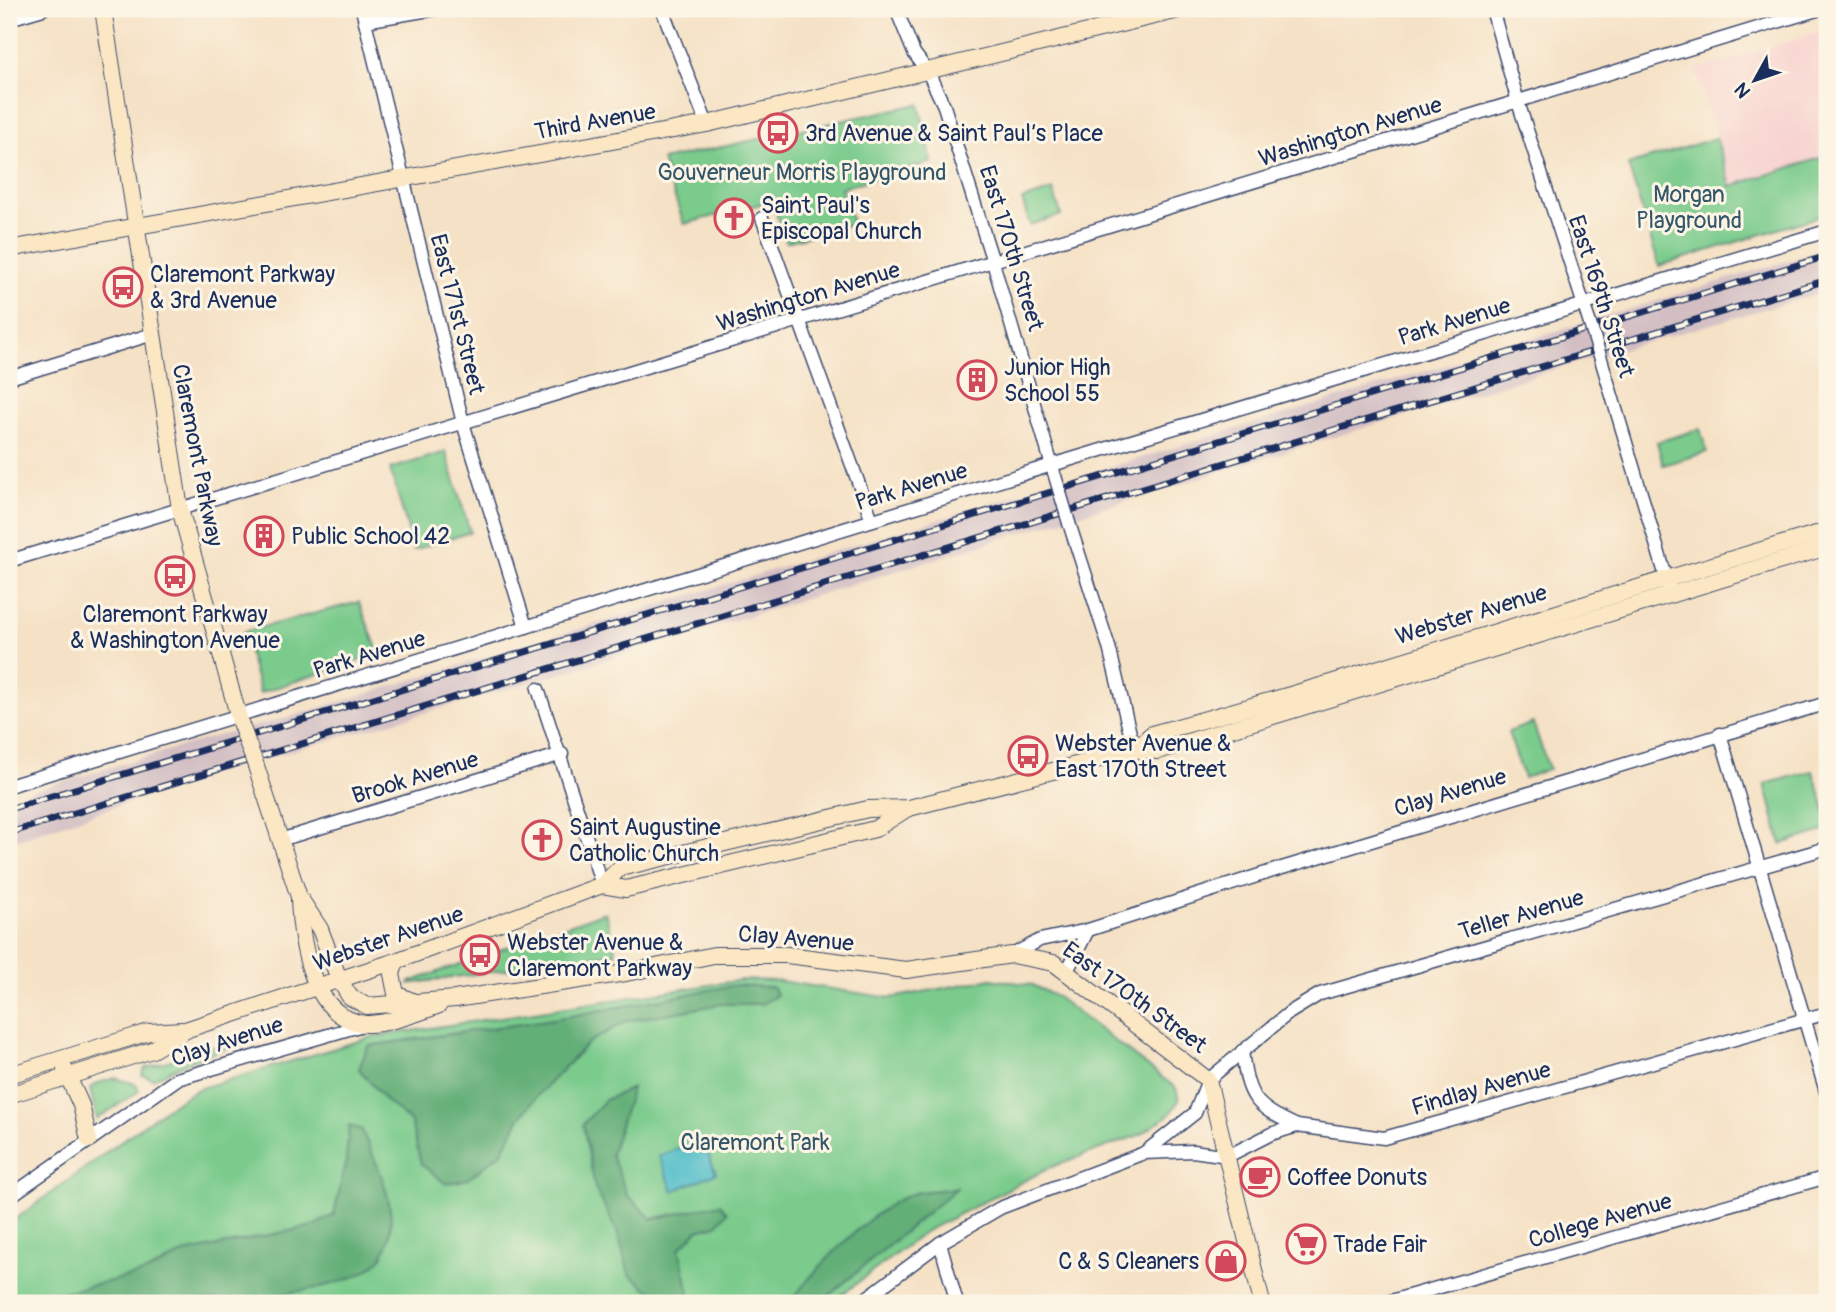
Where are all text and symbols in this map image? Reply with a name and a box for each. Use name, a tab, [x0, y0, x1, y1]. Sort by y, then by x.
north arrow	[1720, 46, 1790, 116]
text: N	[1729, 78, 1756, 103]
street label: Washington Avenue	[1255, 90, 1446, 173]
street label: Third Avenue	[532, 96, 659, 146]
bus stop icon: 3rd Avenue & Saint Paul’s Place	[757, 112, 799, 154]
place label: 3rd Avenue & Saint Paul’s Place	[805, 119, 1104, 148]
park label: Gouverneur Morris Playground	[657, 158, 947, 187]
street label: East 170th Street	[973, 162, 1051, 335]
park label: Morgan Playground	[1636, 180, 1742, 235]
place label: Saint Paul's Episcopal Church	[761, 191, 922, 246]
church icon: Saint Paul's Episcopal Church	[713, 197, 755, 239]
street label: East 169th Street	[1562, 211, 1642, 382]
street label: East 171st Street	[424, 231, 492, 398]
street label: Washington Avenue	[713, 255, 904, 338]
place label: Claremont Parkway & 3rd Avenue	[150, 260, 335, 315]
bus stop icon: Claremont Parkway & 3rd Avenue	[102, 266, 144, 308]
street label: Park Avenue	[1394, 290, 1514, 352]
place label: Junior High School 55	[1004, 353, 1111, 408]
building icon: Junior High School 55	[956, 359, 998, 401]
street label: Claremont Parkway	[166, 361, 229, 549]
street label: Park Avenue	[851, 455, 971, 517]
building icon: Public School 42	[243, 515, 285, 557]
place label: Public School 42	[291, 522, 450, 551]
bus stop icon: Claremont Parkway & Washington Avenue	[154, 555, 196, 597]
street label: Webster Avenue	[1392, 577, 1551, 651]
place label: Claremont Parkway & Washington Avenue	[70, 600, 280, 655]
street label: Park Avenue	[309, 623, 429, 685]
place label: Webster Avenue & East 170th Street	[1055, 729, 1231, 784]
bus stop icon: Webster Avenue & East 170th Street	[1007, 735, 1049, 777]
street label: Brook Avenue	[348, 744, 483, 810]
street label: Clay Avenue	[1391, 761, 1510, 823]
place label: Saint Augustine Catholic Church	[569, 813, 721, 868]
church icon: Saint Augustine Catholic Church	[521, 819, 563, 861]
street label: Teller Avenue	[1455, 883, 1588, 946]
street label: Webster Avenue	[309, 899, 468, 978]
street label: Clay Avenue	[737, 919, 856, 958]
place label: Webster Avenue & Claremont Parkway	[507, 928, 692, 983]
bus stop icon: Webster Avenue & Claremont Parkway	[459, 934, 501, 976]
street label: East 170th Street	[1057, 935, 1213, 1060]
street label: Clay Avenue	[168, 1010, 287, 1073]
street label: Findlay Avenue	[1408, 1055, 1555, 1122]
park label: Claremont Park	[680, 1128, 830, 1157]
cafe icon: Coffee Donuts	[1239, 1156, 1281, 1198]
place label: Coffee Donuts	[1287, 1163, 1427, 1192]
street label: College Avenue	[1525, 1186, 1676, 1255]
supermarket icon: Trade Fair	[1285, 1223, 1327, 1265]
place label: Trade Fair	[1333, 1230, 1427, 1259]
shop icon: C & S Cleaners	[1205, 1240, 1247, 1282]
place label: C & S Cleaners	[1058, 1247, 1199, 1276]

